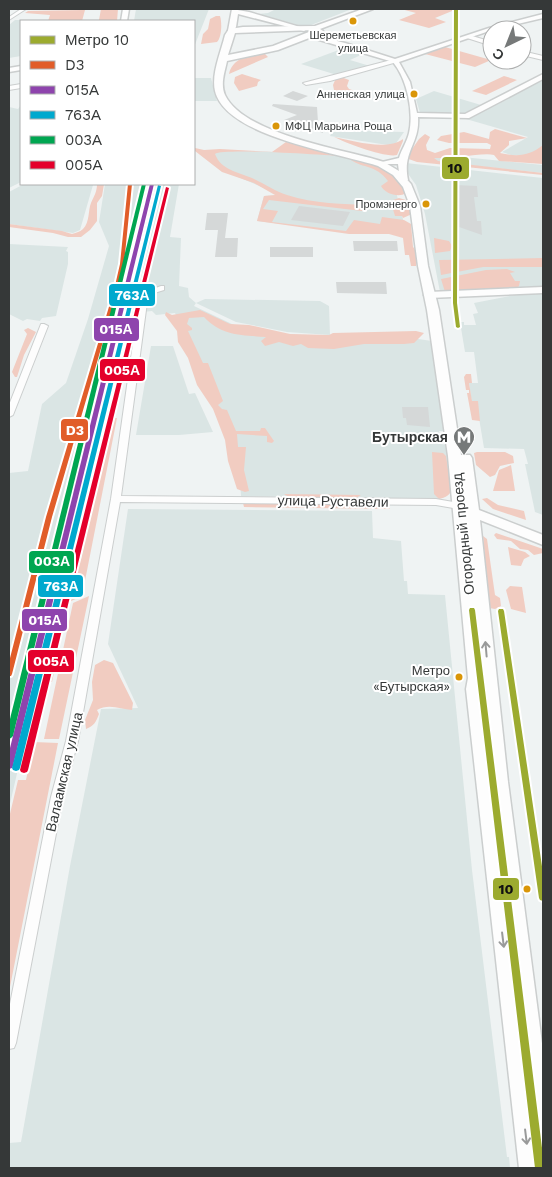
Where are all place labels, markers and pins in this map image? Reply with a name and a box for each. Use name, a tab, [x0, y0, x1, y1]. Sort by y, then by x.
marker: Шереметьевская улица	[348, 16, 358, 26]
place label: Шереметьевская улица	[310, 29, 397, 55]
place label: Анненская улица	[317, 88, 406, 101]
marker: Анненская улица	[409, 89, 419, 99]
place label: МФЦ Марьина Роща	[285, 120, 393, 133]
marker: МФЦ Марьина Роща	[271, 121, 281, 131]
place label: Промэнерго	[355, 198, 417, 211]
marker: Промэнерго	[421, 199, 431, 209]
metro station icon: Бутырская	[452, 425, 476, 456]
place label: Бутырская	[372, 429, 448, 445]
place label: Метро «Бутырская»	[373, 663, 450, 694]
marker: Метро «Бутырская»	[454, 672, 464, 682]
unlabelled marker	[522, 884, 532, 894]

